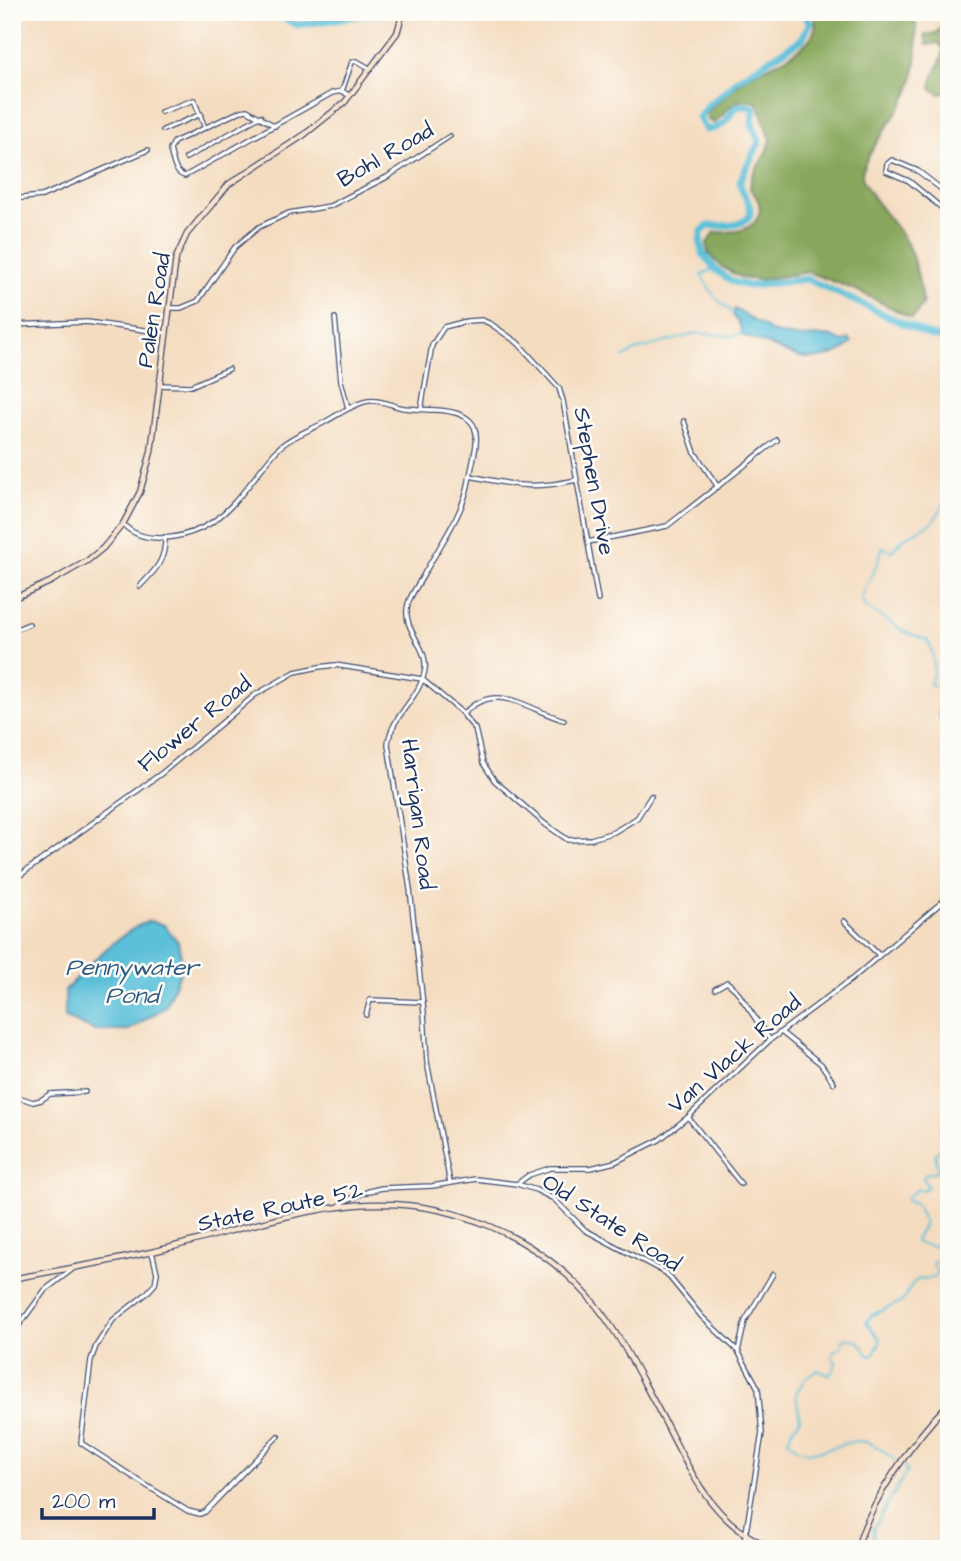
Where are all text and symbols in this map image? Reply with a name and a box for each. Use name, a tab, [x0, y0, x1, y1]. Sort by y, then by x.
street label: Bohl Road	[331, 114, 440, 195]
street label: Palen Road	[129, 250, 179, 370]
street label: Stephen Drive	[565, 405, 623, 557]
street label: Flower Road	[131, 668, 259, 780]
street label: Harrigan Road	[392, 737, 443, 892]
water label: Pennywater Pond	[65, 951, 201, 1013]
street label: Van Vlack Road	[661, 987, 808, 1121]
street label: Old State Road	[536, 1166, 687, 1280]
street label: State Route 52	[195, 1174, 366, 1240]
scale bar	[42, 1477, 154, 1521]
text: 200 m	[52, 1487, 116, 1516]

